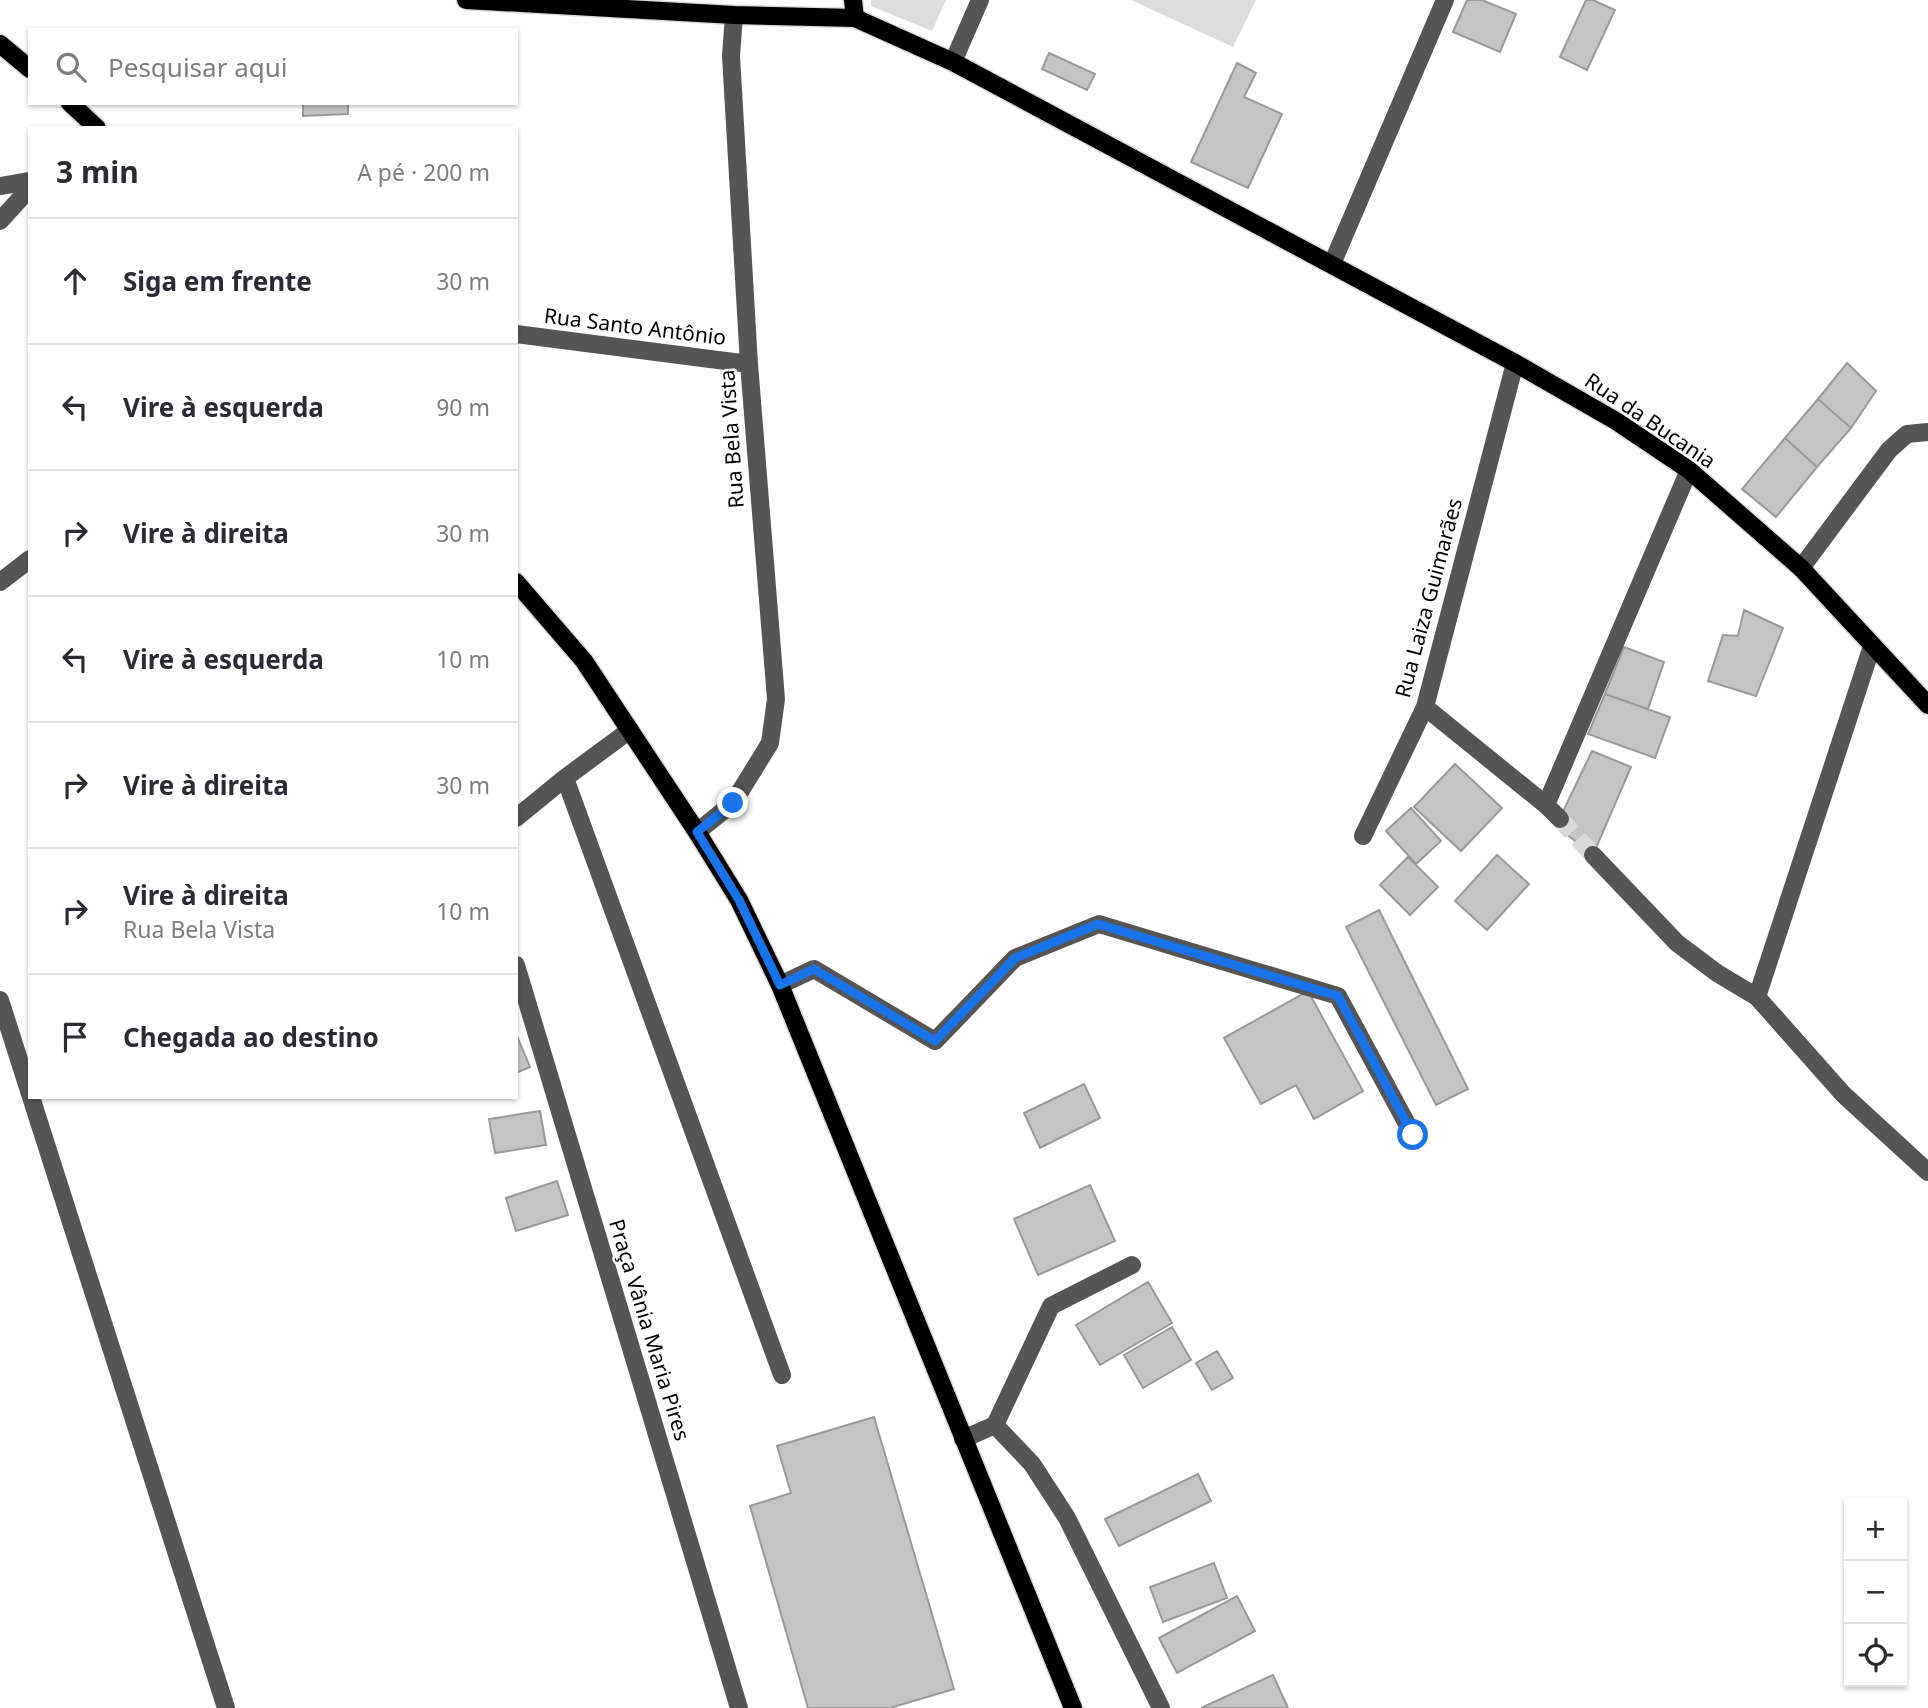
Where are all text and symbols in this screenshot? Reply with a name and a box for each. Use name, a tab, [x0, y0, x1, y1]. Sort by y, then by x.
search box	[28, 28, 518, 105]
icon: search	[52, 48, 90, 86]
text: Pesquisar aqui	[108, 49, 288, 85]
text: 3 min	[56, 151, 139, 192]
text: A pé · 200 m	[357, 156, 490, 188]
icon: ahead	[56, 262, 94, 300]
text: Siga em frente	[123, 263, 312, 299]
text: 30 m	[436, 265, 490, 297]
street label: Rua Santo Antônio	[543, 301, 728, 351]
street label: Rua da Bucania	[1580, 366, 1721, 474]
street label: Rua Bela Vista	[712, 369, 750, 509]
icon: left	[56, 388, 94, 426]
text: Vire à esquerda	[123, 389, 324, 425]
text: 90 m	[436, 391, 490, 423]
street label: Rua Laiza Guimarães	[1388, 495, 1468, 701]
icon: right	[56, 514, 94, 552]
text: Vire à direita	[123, 515, 289, 551]
text: 30 m	[436, 517, 490, 549]
icon: left	[56, 640, 94, 678]
text: Vire à esquerda	[123, 641, 324, 677]
text: 10 m	[436, 643, 490, 675]
icon: right	[56, 766, 94, 804]
text: Vire à direita	[123, 767, 289, 803]
text: 30 m	[436, 769, 490, 801]
route end	[717, 787, 748, 818]
text: Vire à direita	[123, 877, 289, 913]
icon: right	[56, 892, 94, 930]
text: 10 m	[436, 895, 490, 927]
text: Rua Bela Vista	[123, 913, 275, 945]
icon: arrive	[56, 1018, 94, 1056]
text: Chegada ao destino	[123, 1019, 379, 1055]
route start	[1397, 1119, 1428, 1150]
street label: Praça Vânia Maria Pires	[603, 1216, 697, 1444]
map controls	[1844, 1498, 1907, 1687]
button: +	[1844, 1498, 1907, 1561]
button: −	[1844, 1561, 1907, 1624]
button: locate	[1844, 1624, 1907, 1687]

